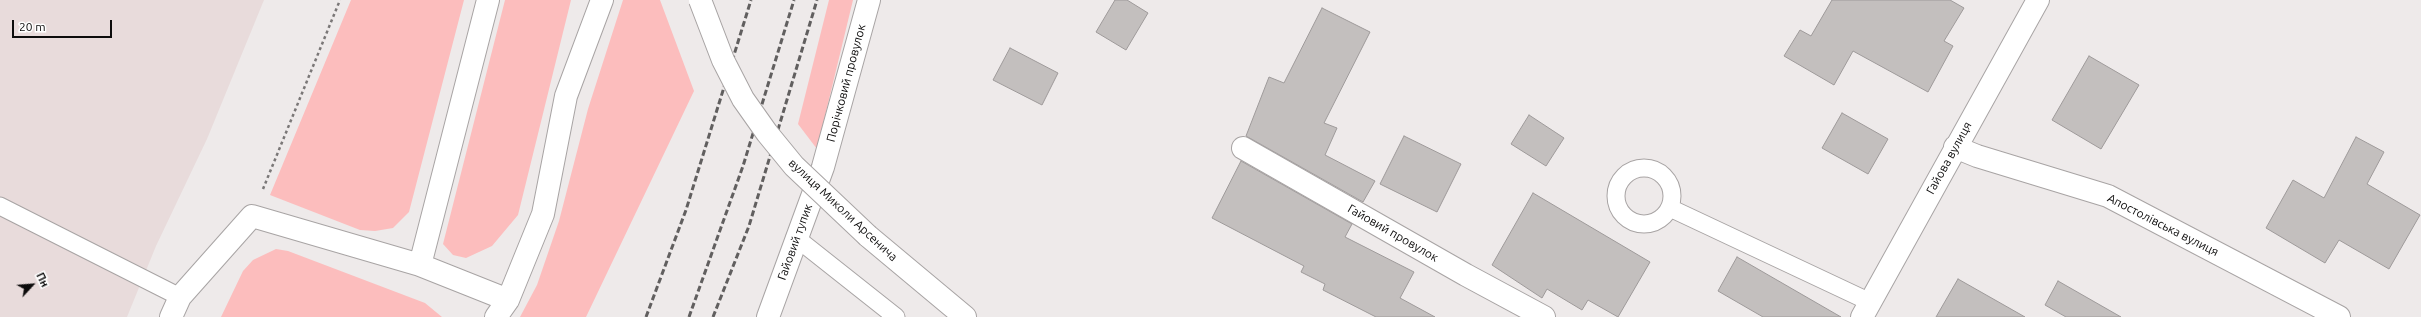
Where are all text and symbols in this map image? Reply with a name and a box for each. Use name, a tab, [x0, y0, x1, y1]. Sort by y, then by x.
scale bar	[14, 12, 114, 38]
text: 20 m	[19, 20, 46, 33]
street label: Порічковий провулок	[823, 22, 869, 144]
street label: Гайова вулиця	[1923, 119, 1975, 197]
street label: вулиця Миколи Арсенича	[786, 156, 900, 264]
street label: Апостолівська вулиця	[2105, 191, 2221, 259]
street label: Гайовий провулок	[1345, 201, 1441, 265]
street label: Гайовий тупик	[774, 202, 816, 282]
north arrow	[12, 265, 52, 305]
text: Пн	[34, 271, 51, 289]

